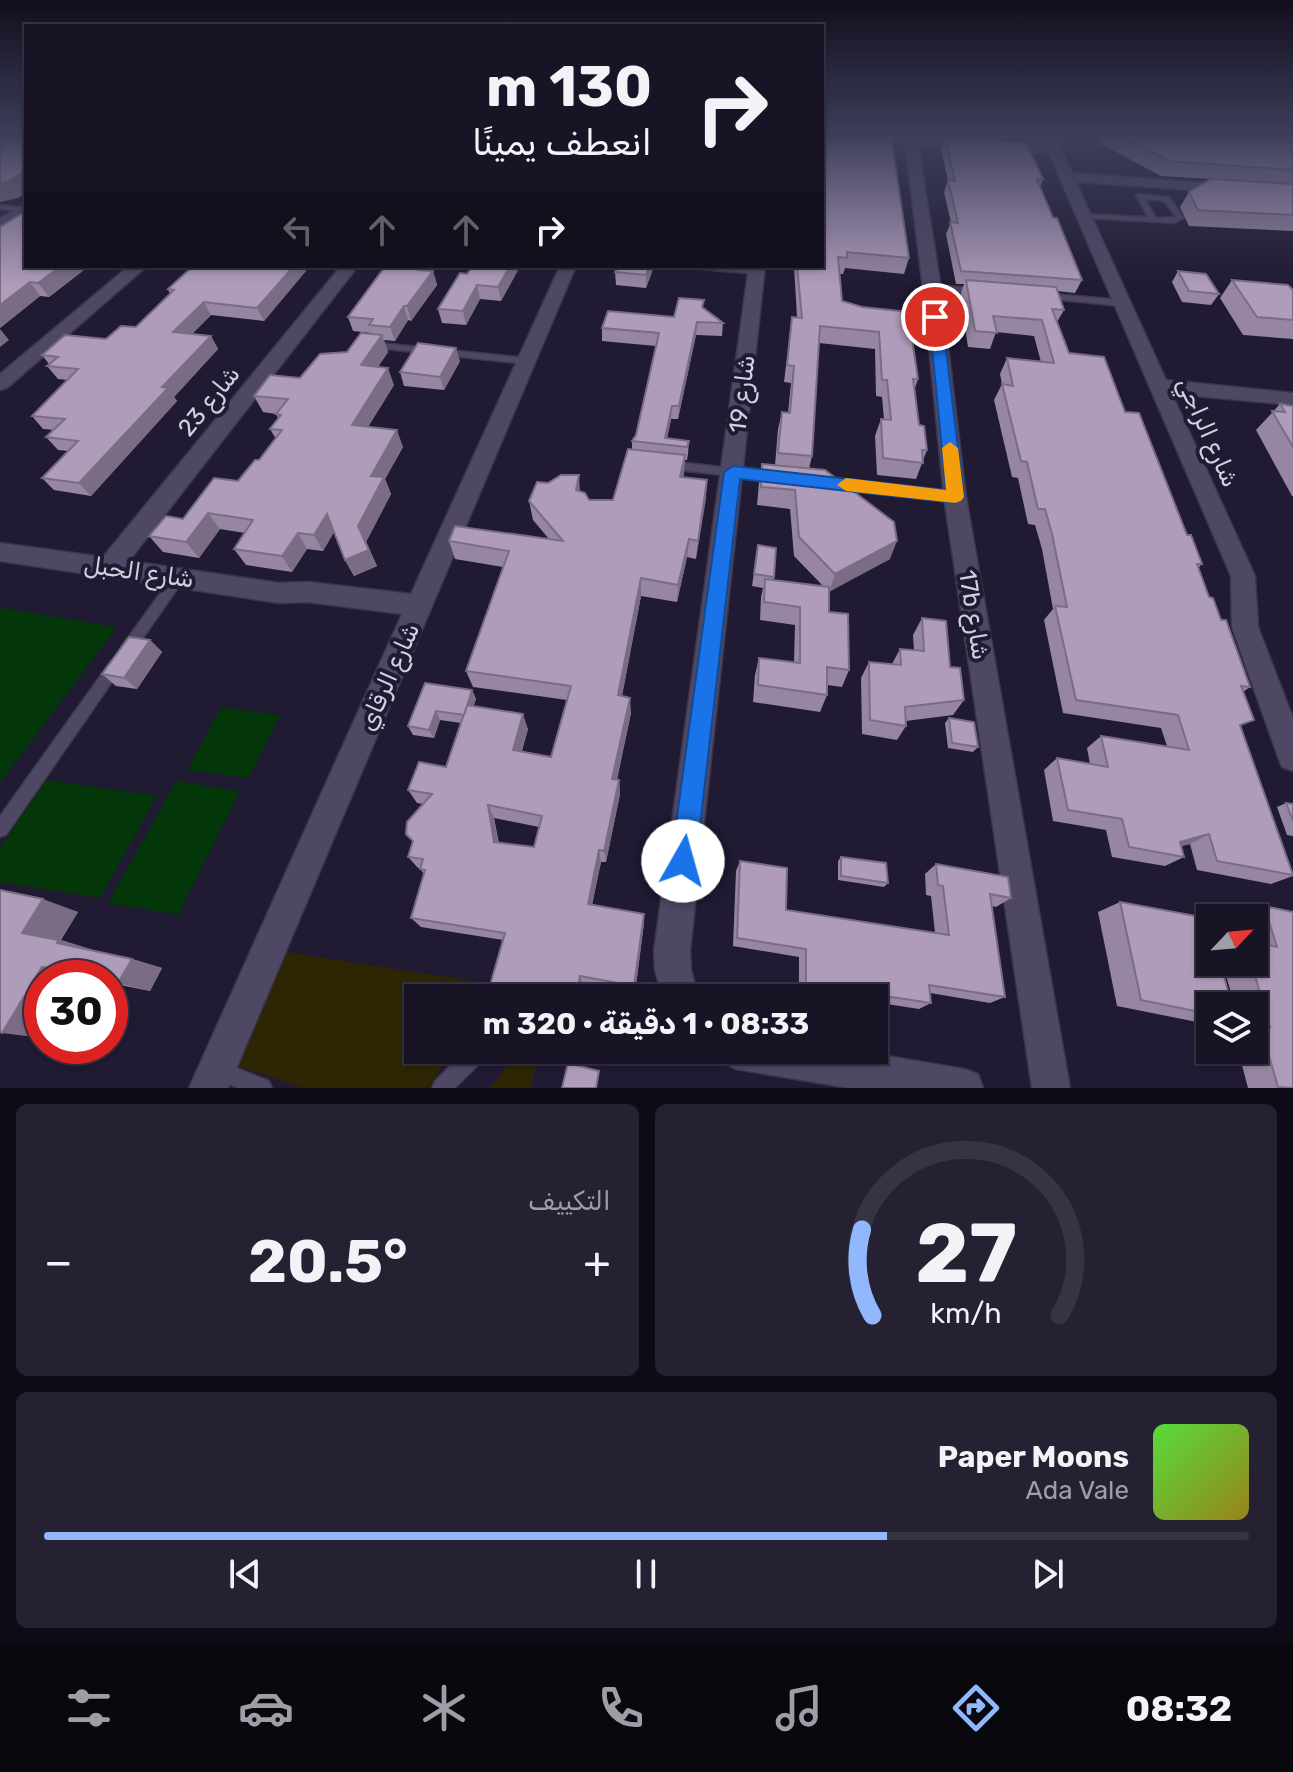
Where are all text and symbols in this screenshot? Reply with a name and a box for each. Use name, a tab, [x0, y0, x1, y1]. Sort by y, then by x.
text: 130 m	[486, 54, 652, 120]
icon: right	[680, 56, 784, 160]
text: انعطف يمينًا	[472, 121, 652, 164]
icon: left	[276, 208, 320, 252]
icon: ahead	[360, 208, 404, 252]
icon: ahead	[444, 208, 488, 252]
icon: right	[528, 208, 572, 252]
pin	[901, 283, 969, 351]
icon: arrive	[913, 295, 957, 339]
street label: شارع 19	[723, 353, 763, 435]
street label: شارع 23	[172, 360, 247, 443]
street label: شارع الراجي	[1168, 373, 1245, 493]
street label: شارع الحبل	[82, 550, 196, 596]
street label: 17b شارع	[951, 568, 995, 662]
street label: شارع الرقاي	[353, 619, 428, 737]
position arrow	[641, 819, 725, 903]
north arrow	[1196, 904, 1268, 976]
map controls	[1196, 904, 1268, 1064]
speed limit sign: 30	[24, 960, 128, 1064]
button: layers	[1196, 992, 1268, 1064]
text: 08:33 · 1 دقيقة · 320 m	[483, 1006, 809, 1042]
text: التكييف	[528, 1186, 611, 1217]
text: 27	[915, 1204, 1017, 1303]
text: 20.5°	[248, 1226, 408, 1297]
text: −	[44, 1236, 73, 1288]
text: +	[583, 1236, 611, 1288]
text: km/h	[930, 1296, 1001, 1330]
text: Paper Moons	[938, 1439, 1129, 1475]
text: Ada Vale	[1025, 1475, 1129, 1506]
icon: previous	[223, 1552, 267, 1596]
icon: pause	[624, 1552, 668, 1596]
icon: next	[1026, 1552, 1070, 1596]
icon: filters	[61, 1680, 117, 1736]
icon: car	[238, 1680, 294, 1736]
icon: climate	[416, 1680, 472, 1736]
icon: phone	[593, 1680, 649, 1736]
icon: music	[771, 1680, 827, 1736]
icon: directions	[948, 1680, 1004, 1736]
text: 08:32	[1126, 1687, 1232, 1730]

